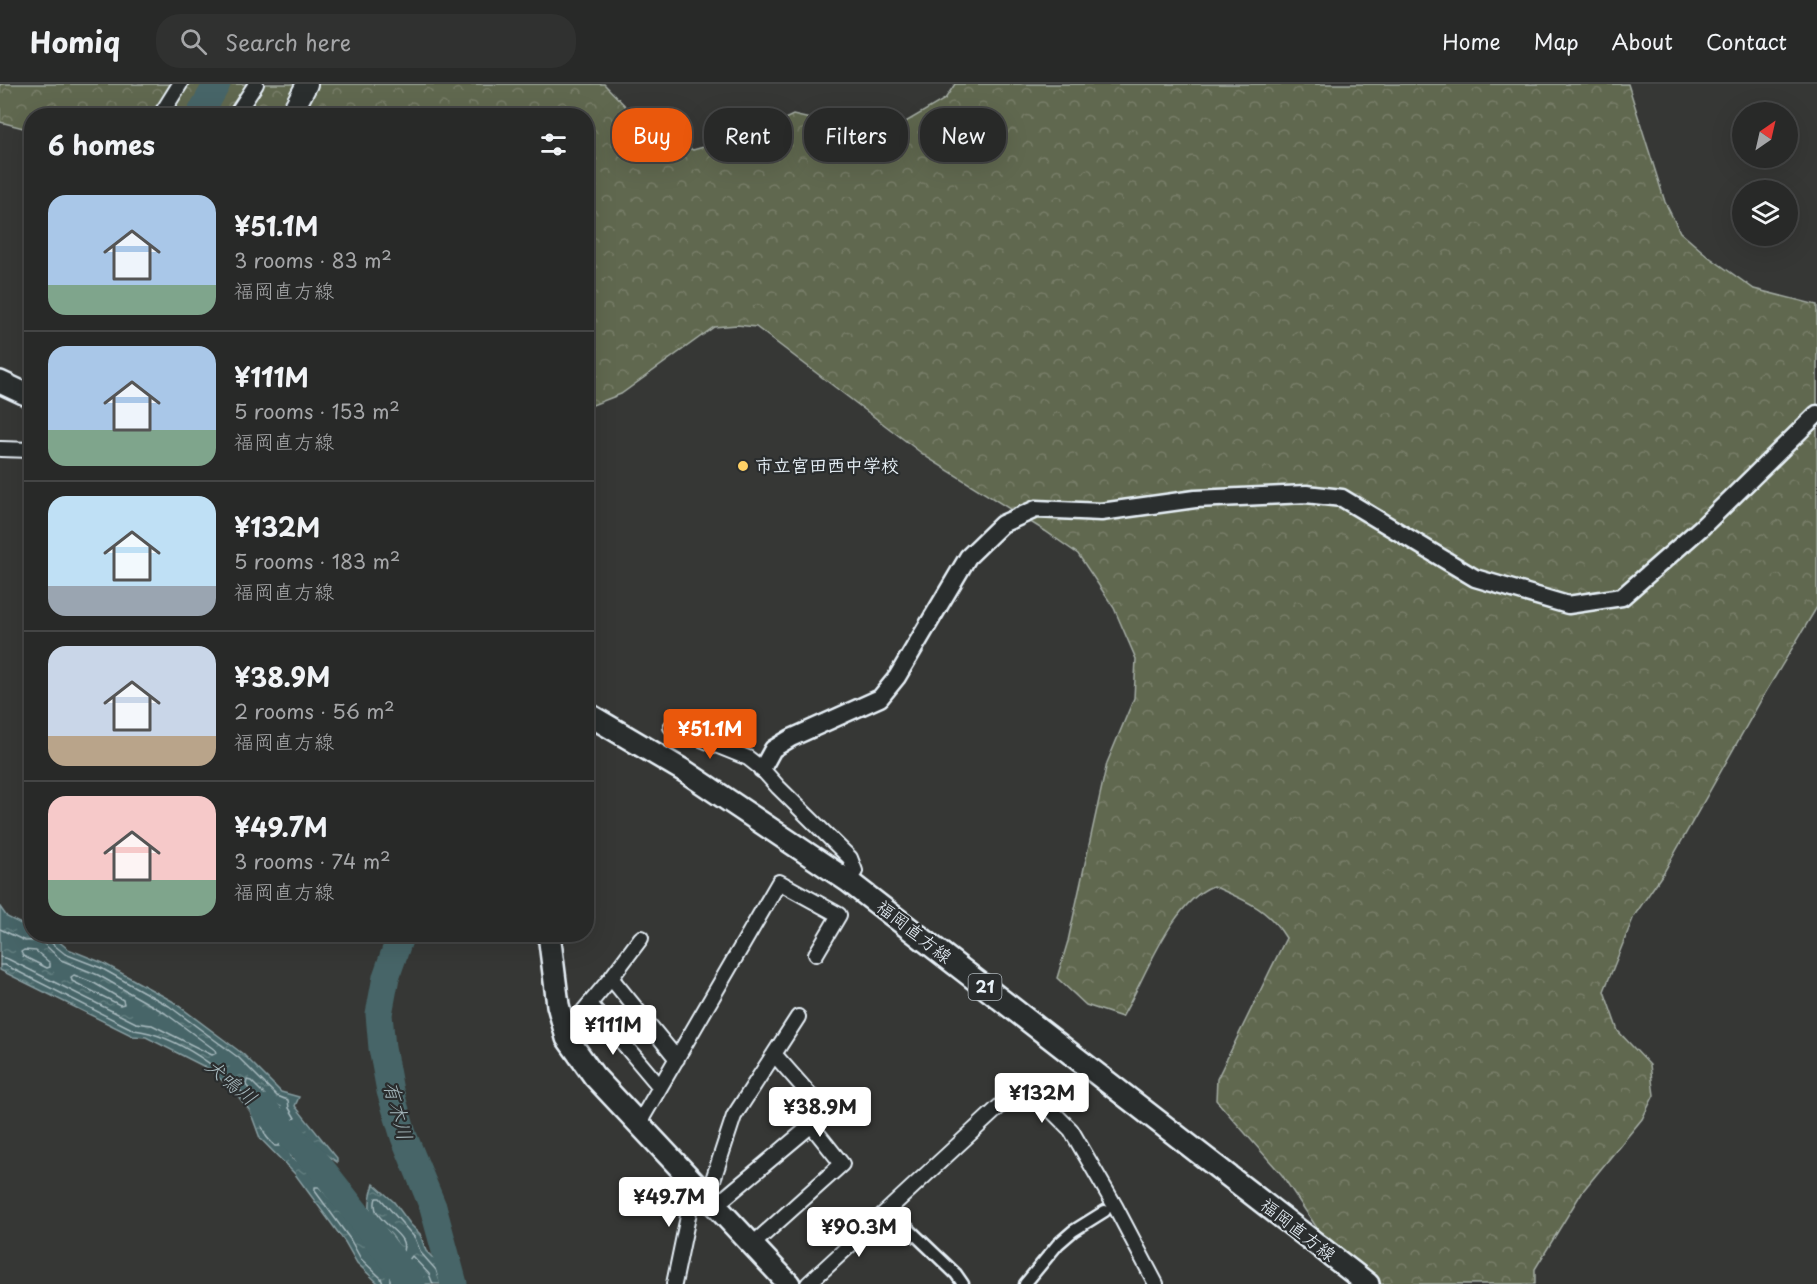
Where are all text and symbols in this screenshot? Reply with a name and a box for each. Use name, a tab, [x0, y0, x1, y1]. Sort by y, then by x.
search box	[156, 14, 576, 68]
text: Homiq	[30, 20, 120, 63]
icon: search	[177, 25, 210, 58]
text: Search here	[225, 25, 351, 58]
text: Home	[1442, 25, 1501, 57]
text: Map	[1534, 25, 1579, 57]
text: About	[1612, 25, 1673, 57]
text: Contact	[1706, 25, 1787, 57]
north arrow	[1732, 102, 1798, 168]
map controls	[1732, 102, 1798, 246]
chip: Buy	[612, 108, 692, 162]
chip: Rent	[704, 108, 792, 162]
chip: Filters	[804, 108, 908, 162]
chip: New	[920, 108, 1006, 162]
text: 6 homes	[48, 125, 155, 164]
icon: filters	[537, 128, 570, 161]
button: layers	[1732, 180, 1798, 246]
text: ¥51.1M	[234, 206, 318, 245]
icon: home	[96, 219, 168, 291]
text: 3 rooms · 83 m²	[234, 245, 392, 275]
text: 福岡直方線	[234, 275, 334, 305]
text: ¥111M	[234, 357, 309, 396]
icon: home	[96, 370, 168, 442]
text: 5 rooms · 153 m²	[234, 396, 400, 426]
text: 福岡直方線	[234, 426, 334, 456]
place label: 市立宮田西中学校	[755, 451, 899, 478]
marker: 市立宮田西中学校	[736, 459, 750, 473]
text: ¥132M	[234, 507, 320, 546]
icon: home	[96, 520, 168, 592]
text: 5 rooms · 183 m²	[234, 546, 400, 576]
text: 福岡直方線	[234, 576, 334, 606]
text: ¥38.9M	[234, 657, 330, 696]
icon: home	[96, 670, 168, 742]
text: 2 rooms · 56 m²	[234, 696, 395, 726]
pin: ¥51.1M	[661, 709, 759, 760]
text: ¥51.1M	[678, 713, 742, 743]
text: 福岡直方線	[234, 726, 334, 756]
text: ¥49.7M	[234, 807, 328, 846]
icon: home	[96, 820, 168, 892]
text: 3 rooms · 74 m²	[234, 846, 391, 876]
text: 福岡直方線	[234, 876, 334, 906]
street label: 福岡直方線	[871, 892, 959, 969]
road number: 21	[968, 974, 1002, 1000]
pin: ¥111M	[571, 1005, 655, 1056]
text: ¥111M	[584, 1009, 642, 1039]
water label: 犬鳴川	[199, 1050, 264, 1112]
pin: ¥132M	[1000, 1073, 1084, 1124]
text: ¥132M	[1009, 1077, 1075, 1107]
water label: 有木川	[377, 1078, 421, 1144]
pin: ¥38.9M	[771, 1087, 869, 1138]
text: ¥38.9M	[783, 1091, 857, 1121]
pin: ¥49.7M	[620, 1177, 718, 1228]
text: ¥49.7M	[633, 1181, 705, 1211]
street label: 福岡直方線	[1255, 1190, 1343, 1267]
pin: ¥90.3M	[810, 1207, 908, 1258]
text: ¥90.3M	[821, 1211, 897, 1241]

